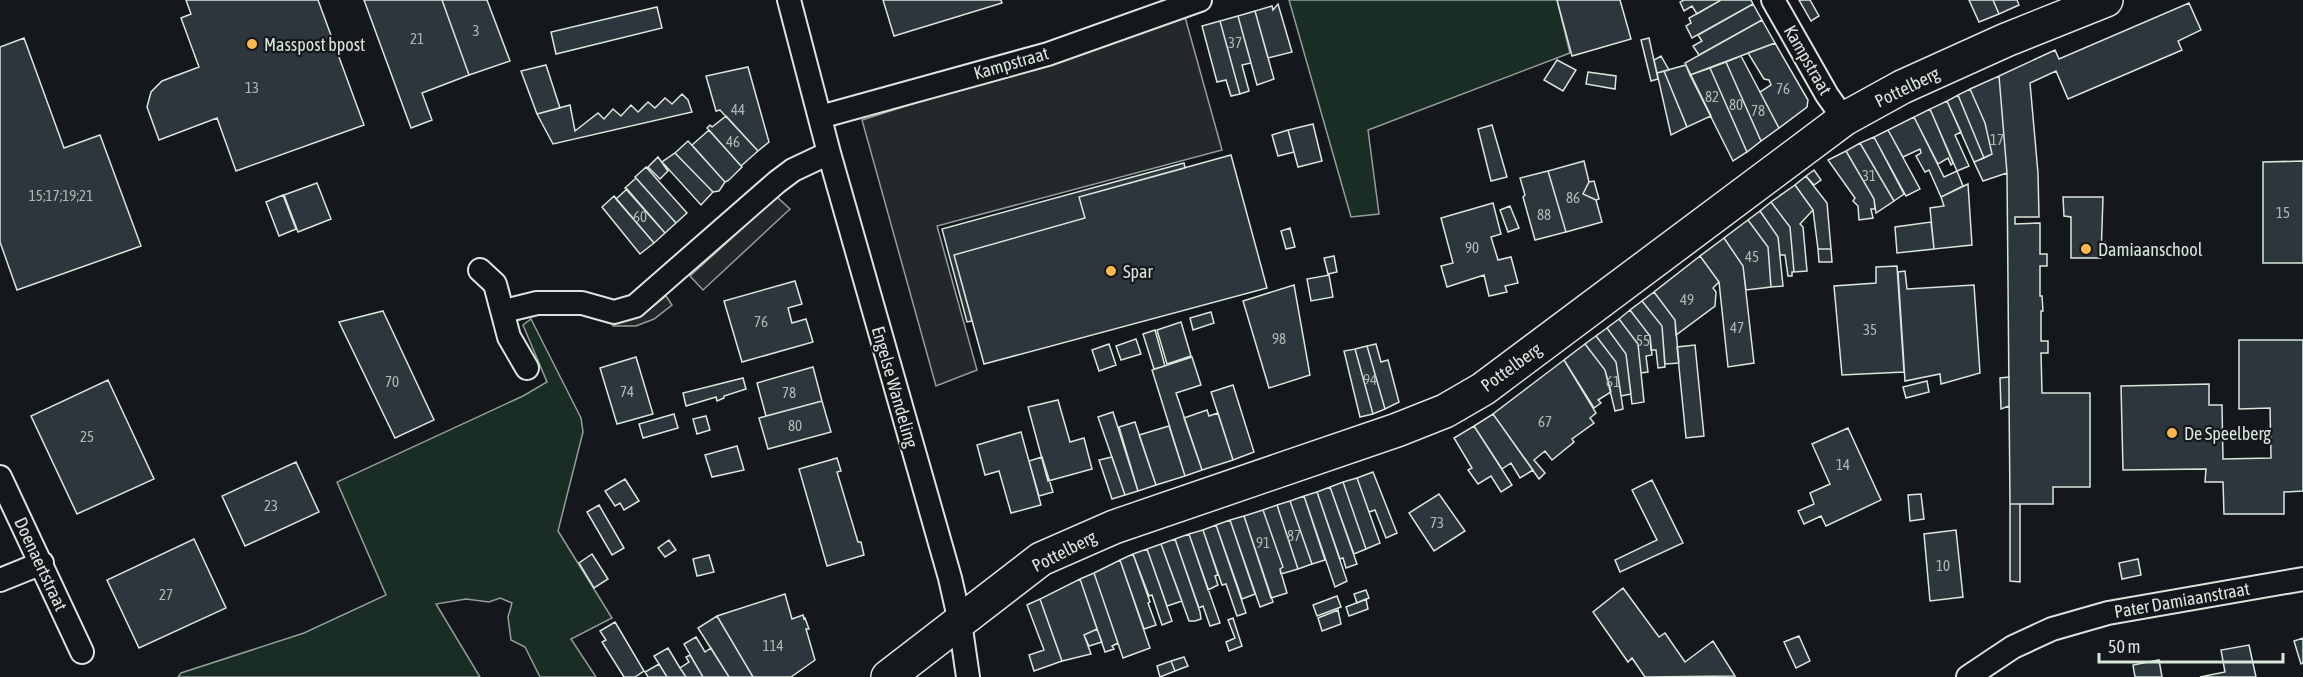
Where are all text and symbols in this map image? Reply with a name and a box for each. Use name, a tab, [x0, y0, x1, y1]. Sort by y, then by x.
house number: 3	[472, 22, 480, 39]
street label: Kampstraat	[1780, 22, 1836, 98]
house number: 21	[410, 30, 424, 47]
place label: Masspost bpost	[264, 34, 365, 55]
house number: 37	[1228, 34, 1242, 51]
marker: Masspost bpost	[245, 37, 259, 51]
street label: Kampstraat	[971, 42, 1051, 84]
street label: Pottelberg	[1871, 62, 1943, 112]
house number: 13	[245, 79, 259, 96]
house number: 76	[1776, 80, 1790, 97]
house number: 82	[1705, 88, 1719, 105]
house number: 80	[1729, 96, 1743, 113]
house number: 44	[731, 101, 745, 118]
house number: 78	[1751, 102, 1765, 119]
house number: 17	[1990, 131, 2004, 148]
house number: 46	[726, 133, 740, 150]
house number: 31	[1862, 167, 1876, 184]
house number: 15;17;19;21	[29, 187, 93, 204]
house number: 86	[1566, 189, 1580, 206]
house number: 15	[2276, 204, 2290, 221]
house number: 88	[1537, 206, 1551, 223]
house number: 60	[633, 208, 647, 225]
house number: 90	[1465, 239, 1479, 256]
place label: Damiaanschool	[2098, 239, 2203, 260]
marker: Damiaanschool	[2079, 242, 2093, 256]
house number: 45	[1745, 248, 1759, 265]
place label: Spar	[1123, 261, 1153, 282]
marker: Spar	[1104, 264, 1118, 278]
house number: 49	[1680, 291, 1694, 308]
house number: 76	[754, 313, 768, 330]
house number: 47	[1730, 319, 1744, 336]
house number: 35	[1863, 321, 1877, 338]
street label: Engelse Wandeling	[868, 324, 922, 450]
house number: 98	[1272, 330, 1286, 347]
house number: 55	[1636, 332, 1650, 349]
street label: Pottelberg	[1477, 338, 1545, 396]
house number: 94	[1363, 371, 1377, 388]
house number: 70	[385, 373, 399, 390]
house number: 61	[1606, 373, 1620, 390]
house number: 74	[620, 383, 634, 400]
house number: 78	[782, 384, 796, 401]
house number: 67	[1538, 413, 1552, 430]
house number: 80	[788, 417, 802, 434]
place label: De Speelberg	[2184, 423, 2271, 444]
marker: De Speelberg	[2165, 426, 2179, 440]
house number: 25	[80, 428, 94, 445]
house number: 14	[1836, 456, 1850, 473]
house number: 23	[264, 497, 278, 514]
street label: Doenaertstraat	[10, 514, 72, 614]
house number: 73	[1430, 514, 1444, 531]
street label: Pottelberg	[1028, 526, 1100, 576]
house number: 87	[1287, 527, 1301, 544]
house number: 91	[1256, 534, 1270, 551]
house number: 10	[1936, 557, 1950, 574]
street label: Pater Damiaanstraat	[2113, 578, 2251, 622]
house number: 27	[159, 586, 173, 603]
scale bar	[2099, 626, 2284, 664]
text: 50 m	[2108, 636, 2140, 657]
house number: 114	[762, 637, 784, 654]

